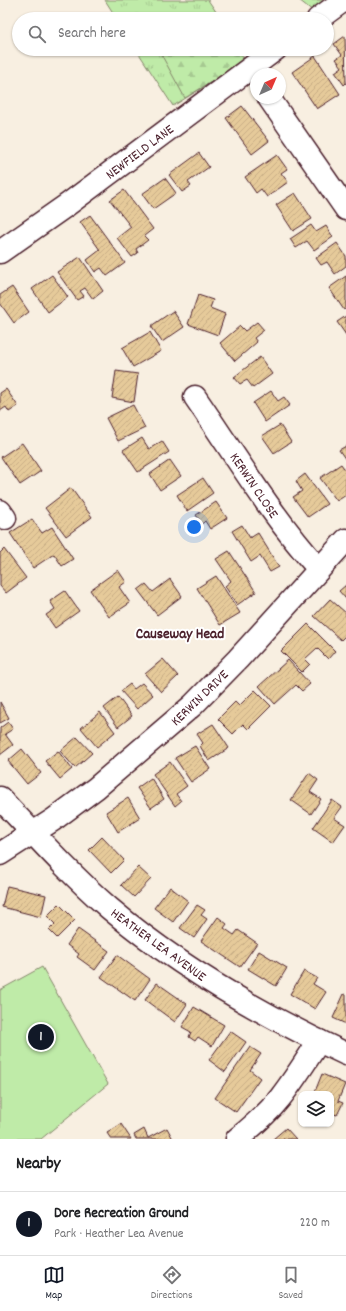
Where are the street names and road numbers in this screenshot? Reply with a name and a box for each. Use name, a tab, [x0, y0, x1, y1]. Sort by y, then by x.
street label: NEWFIELD LANE	[102, 120, 179, 185]
street label: KERWIN CLOSE	[224, 449, 283, 523]
street label: KERWIN DRIVE	[167, 665, 234, 731]
street label: HEATHER LEA AVENUE	[106, 904, 210, 988]

